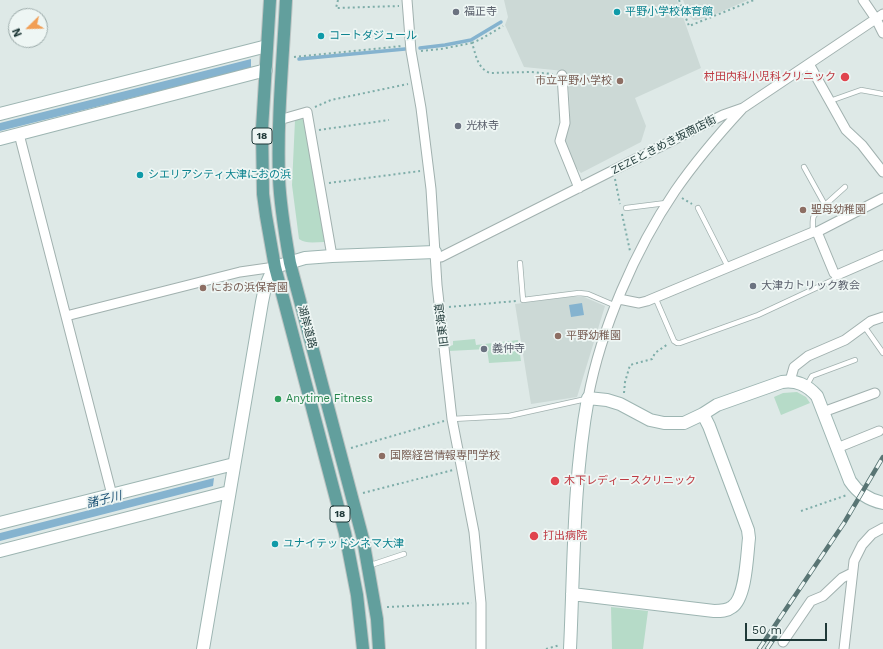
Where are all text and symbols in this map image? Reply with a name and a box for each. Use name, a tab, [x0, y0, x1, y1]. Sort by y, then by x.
place label: 福正寺	[464, 5, 497, 19]
place label: 平野小学校体育館	[625, 5, 713, 19]
marker: 福正寺	[451, 7, 461, 17]
marker: 平野小学校体育館	[612, 7, 622, 17]
north arrow	[8, 8, 48, 48]
text: N	[10, 26, 25, 39]
place label: コートダジュール	[329, 29, 417, 43]
marker: コートダジュール	[316, 31, 326, 41]
place label: 村田内科小児科クリニック	[704, 70, 836, 84]
marker: 村田内科小児科クリニック	[839, 71, 851, 83]
place label: 市立平野小学校	[535, 74, 612, 88]
marker: 市立平野小学校	[615, 76, 625, 86]
street label: ZEZEときめき坂商店街	[609, 113, 719, 177]
place label: 光林寺	[466, 119, 499, 133]
marker: 光林寺	[453, 121, 463, 131]
road number: 18	[252, 128, 272, 144]
place label: シエリアシティ大津におの浜	[148, 168, 291, 182]
marker: シエリアシティ大津におの浜	[135, 170, 145, 180]
place label: 聖母幼稚園	[811, 203, 866, 217]
marker: 聖母幼稚園	[798, 205, 808, 215]
place label: 大津カトリック教会	[761, 279, 860, 293]
place label: におの浜保育園	[211, 281, 288, 295]
marker: 大津カトリック教会	[748, 281, 758, 291]
marker: におの浜保育園	[198, 283, 208, 293]
street label: 旧東海道	[433, 302, 451, 348]
street label: 湖岸道路	[295, 304, 319, 350]
place label: 平野幼稚園	[566, 329, 621, 343]
marker: 平野幼稚園	[553, 331, 563, 341]
place label: 義仲寺	[492, 342, 525, 356]
marker: 義仲寺	[479, 344, 489, 354]
place label: Anytime Fitness	[286, 392, 373, 406]
marker: Anytime Fitness	[273, 394, 283, 404]
place label: 国際経営情報専門学校	[390, 449, 500, 463]
marker: 国際経営情報専門学校	[377, 451, 387, 461]
place label: 木下レディースクリニック	[564, 474, 696, 488]
marker: 木下レディースクリニック	[549, 475, 561, 487]
water label: 諸子川	[85, 489, 123, 511]
road number: 18	[330, 506, 350, 522]
place label: 打出病院	[543, 529, 587, 543]
marker: 打出病院	[528, 530, 540, 542]
place label: ユナイテッドシネマ大津	[283, 537, 404, 551]
marker: ユナイテッドシネマ大津	[270, 539, 280, 549]
scale bar	[747, 615, 829, 641]
text: 50 m	[752, 623, 782, 637]

